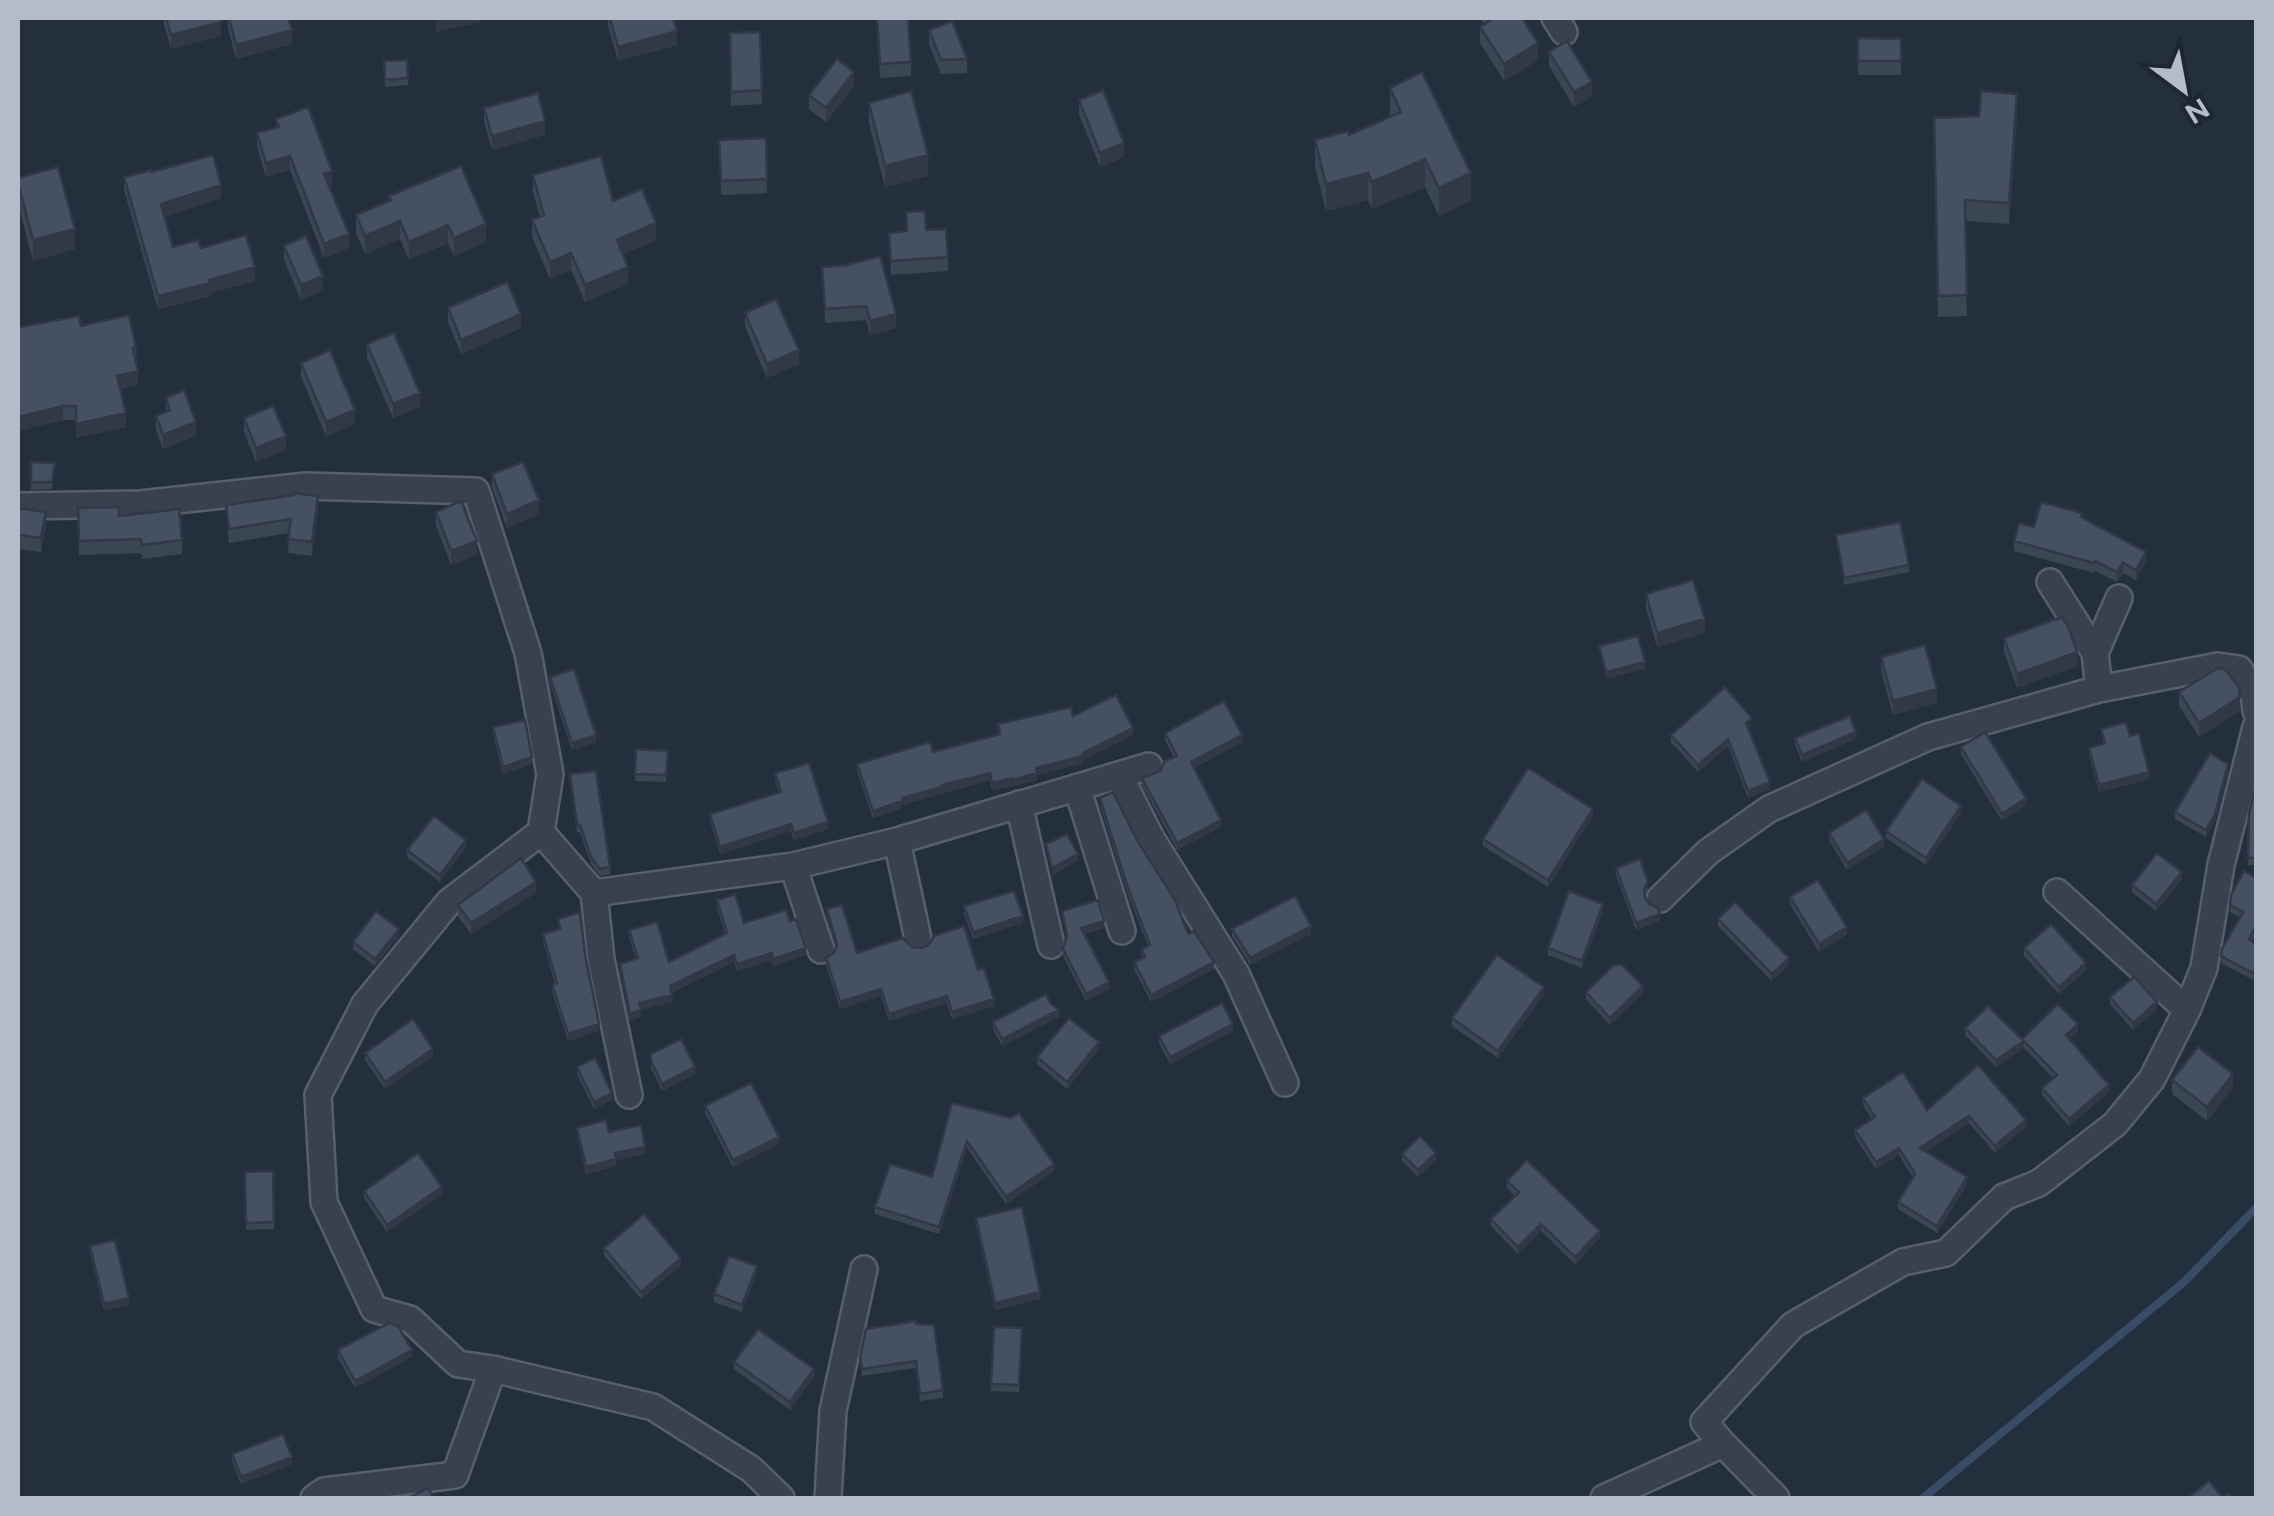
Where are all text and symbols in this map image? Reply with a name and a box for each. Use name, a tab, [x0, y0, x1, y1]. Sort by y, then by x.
north arrow	[2134, 40, 2234, 140]
text: N	[2179, 91, 2215, 131]

